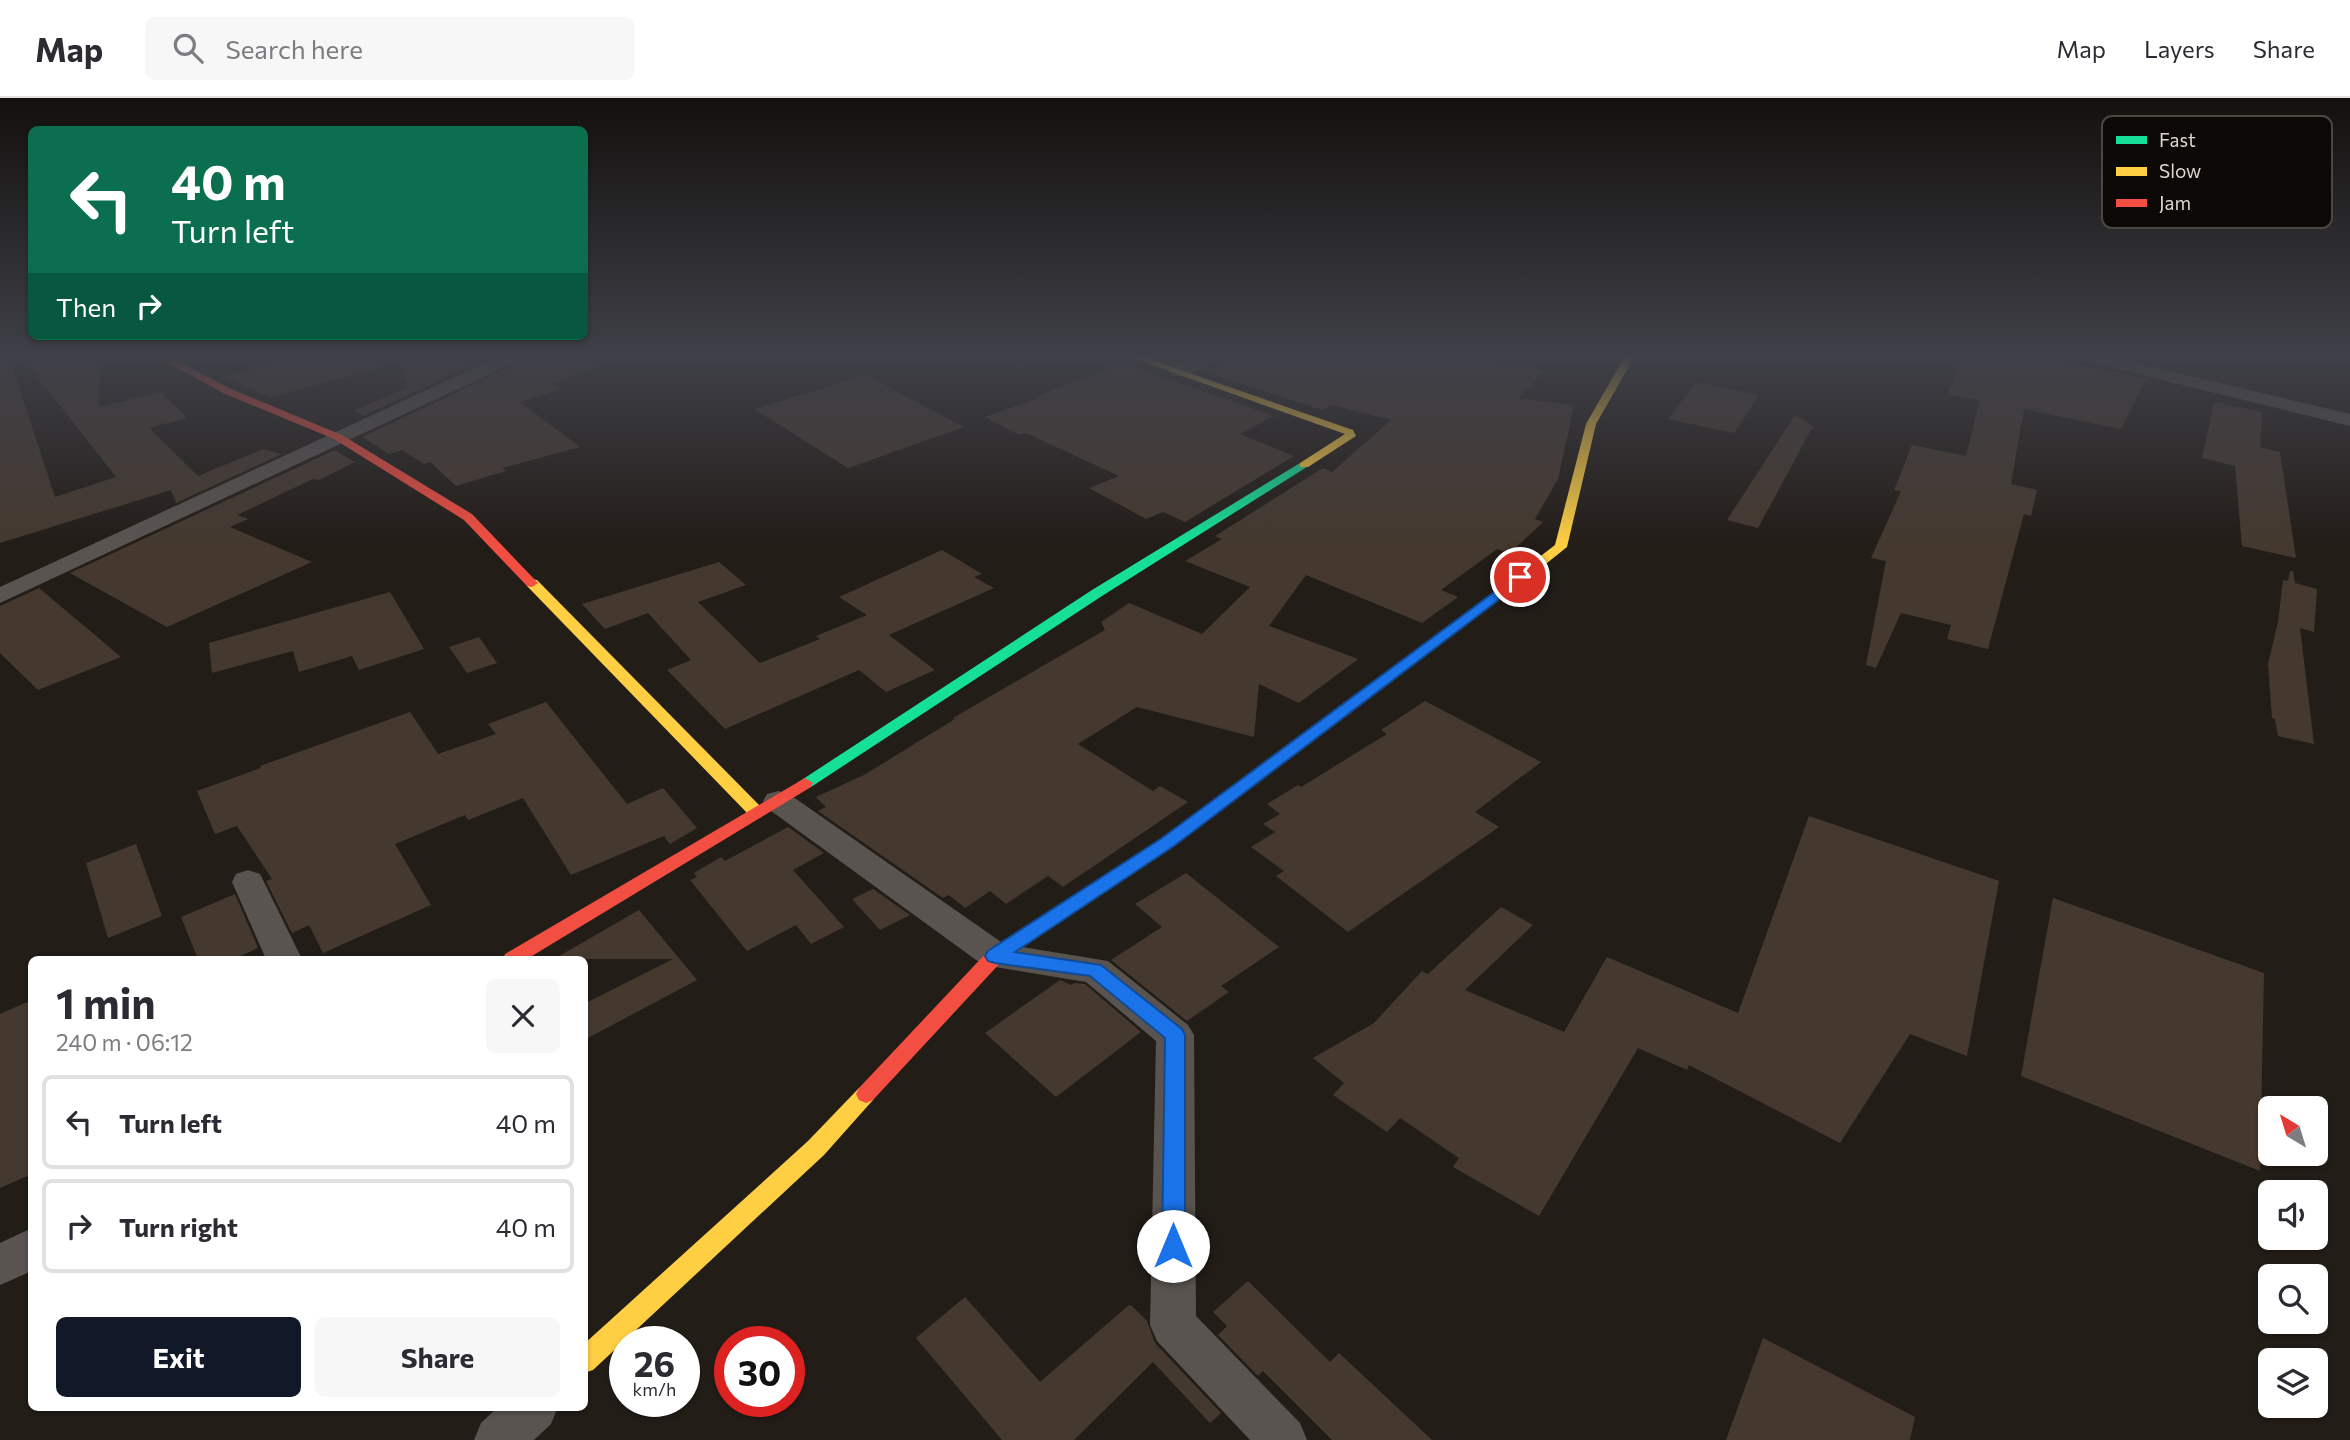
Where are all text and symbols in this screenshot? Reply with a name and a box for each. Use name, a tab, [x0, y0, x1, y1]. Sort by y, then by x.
search box	[145, 17, 635, 80]
text: Map	[35, 28, 103, 69]
icon: search	[169, 29, 207, 67]
text: Search here	[225, 33, 363, 64]
text: Map	[2057, 34, 2106, 63]
text: Layers	[2144, 34, 2215, 63]
text: Share	[2253, 34, 2315, 63]
legend	[2102, 116, 2332, 228]
text: Fast	[2159, 128, 2196, 151]
text: 40 m	[171, 150, 286, 210]
icon: left	[56, 154, 147, 245]
text: Slow	[2159, 159, 2201, 182]
text: Jam	[2159, 191, 2191, 214]
text: Turn left	[171, 210, 295, 250]
icon: right	[130, 287, 168, 325]
text: Then	[56, 291, 116, 322]
pin	[1490, 547, 1550, 607]
icon: arrive	[1501, 558, 1539, 596]
text: 1 min	[56, 976, 156, 1028]
button: close	[486, 979, 560, 1053]
text: 240 m · 06:12	[56, 1028, 193, 1056]
north arrow	[2258, 1096, 2328, 1166]
map controls	[2258, 1096, 2328, 1418]
icon: left	[60, 1103, 98, 1141]
text: Turn left	[119, 1107, 222, 1138]
text: 40 m	[496, 1107, 556, 1138]
button: sound	[2258, 1180, 2328, 1250]
icon: right	[60, 1207, 98, 1245]
position arrow	[1136, 1209, 1210, 1283]
text: Turn right	[119, 1211, 238, 1242]
text: 40 m	[496, 1211, 556, 1242]
button: search	[2258, 1264, 2328, 1334]
button: Exit	[56, 1317, 301, 1397]
button: Share	[315, 1317, 560, 1397]
speed limit sign: 30	[714, 1326, 805, 1417]
text: 26	[634, 1341, 675, 1384]
button: layers	[2258, 1348, 2328, 1418]
text: km/h	[633, 1378, 676, 1400]

